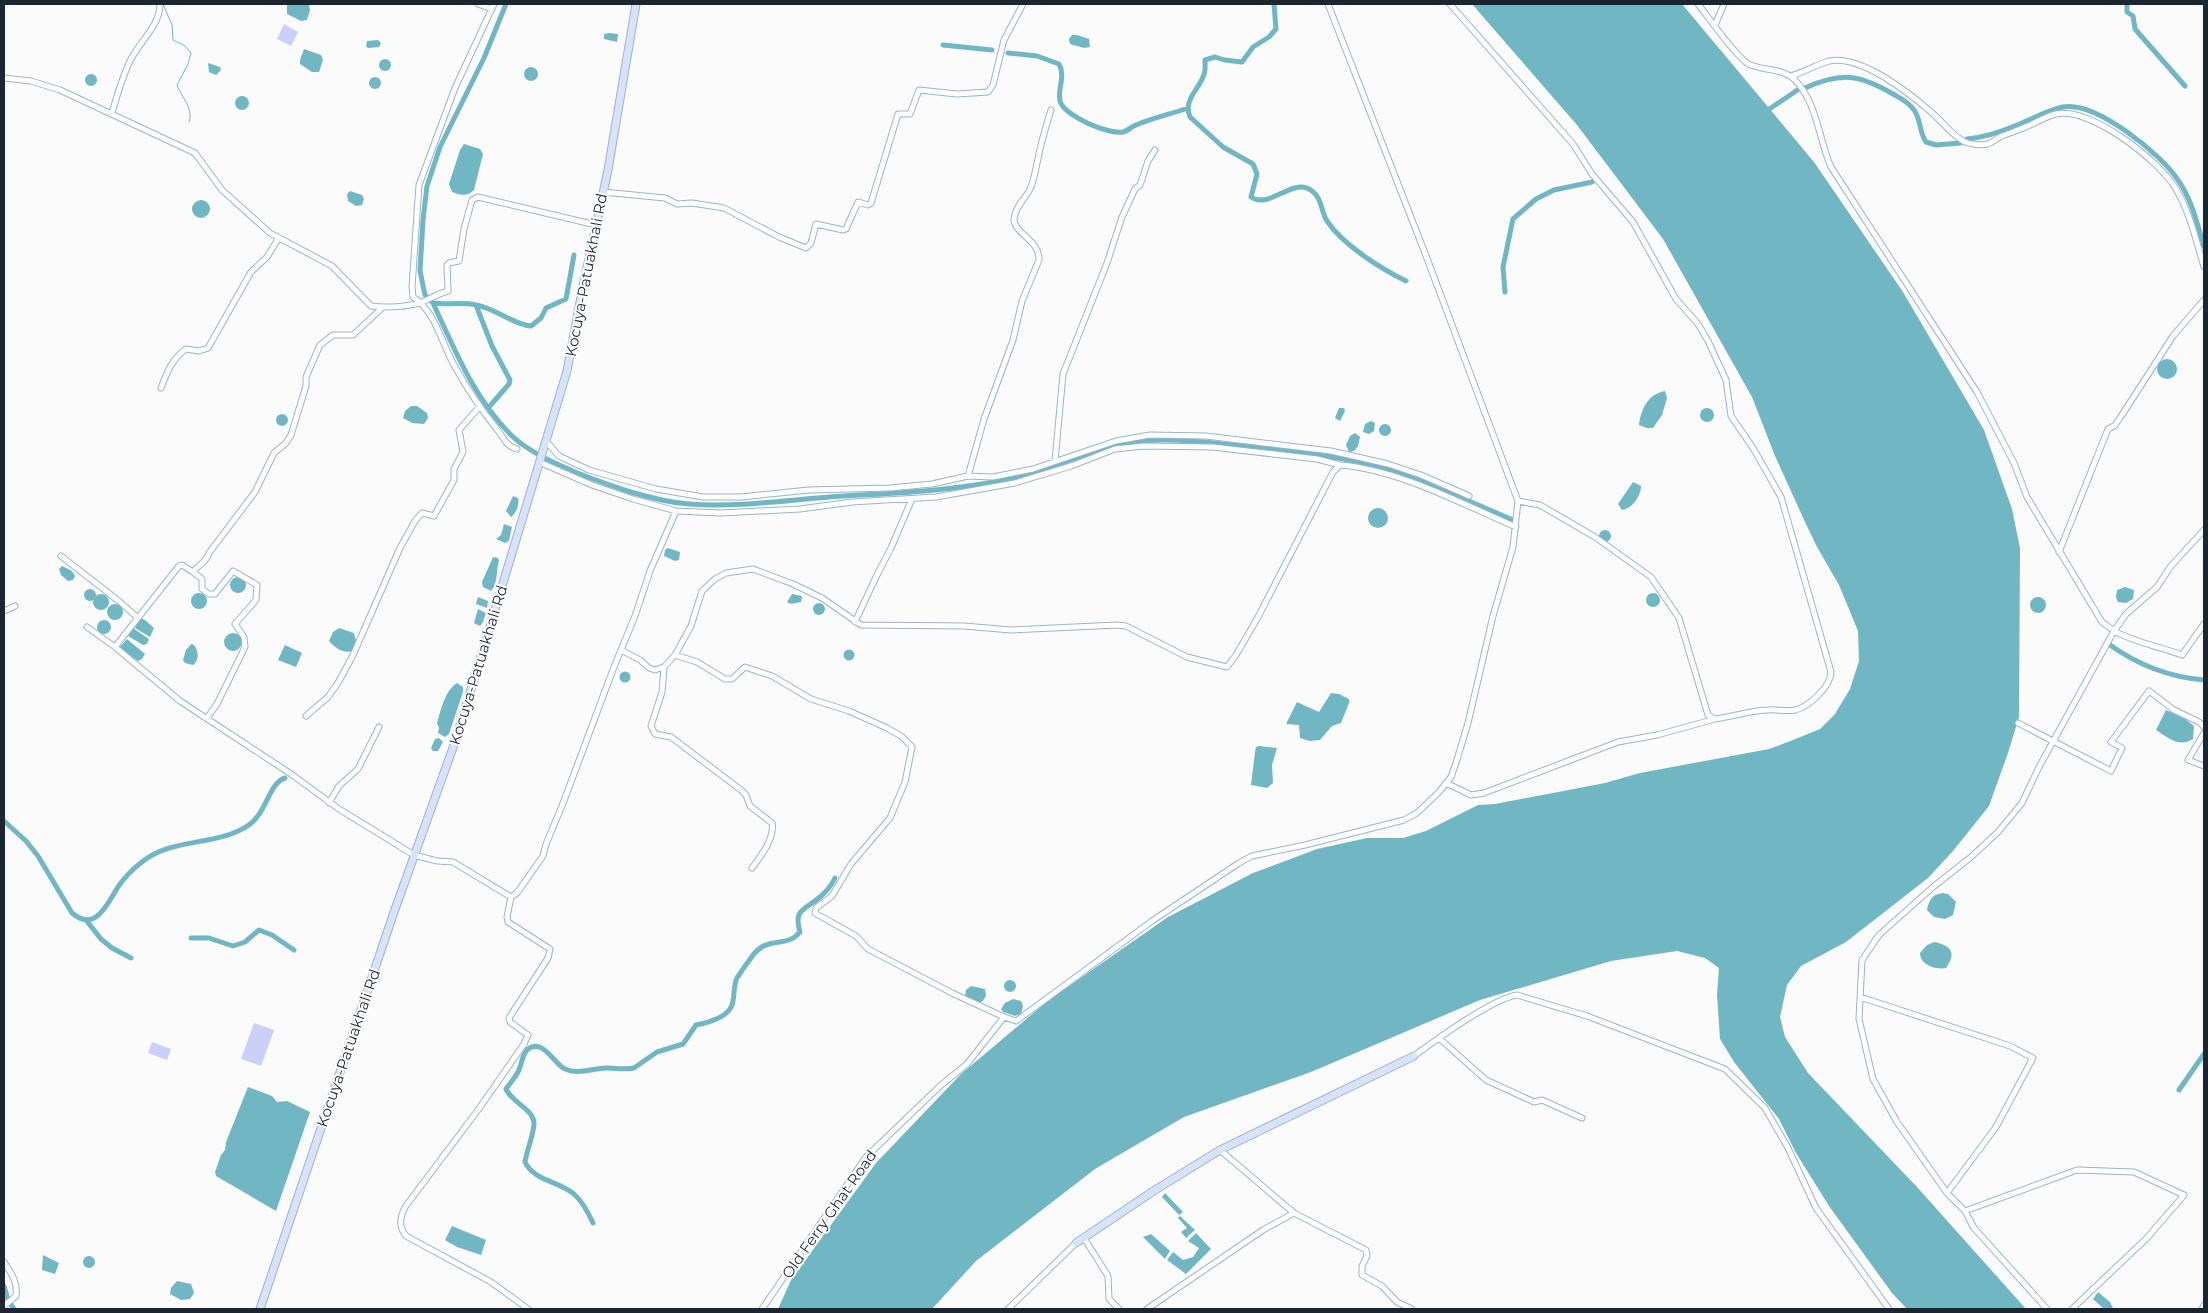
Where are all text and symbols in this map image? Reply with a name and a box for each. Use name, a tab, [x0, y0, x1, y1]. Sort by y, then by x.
street label: Kocuya-Patuakhali Rd	[561, 192, 611, 358]
street label: Kocuya-Patuakhali Rd	[445, 583, 511, 747]
street label: Kocuya-Patuakhali Rd	[312, 966, 384, 1130]
street label: Old Ferry Ghat Road	[777, 1146, 881, 1282]

